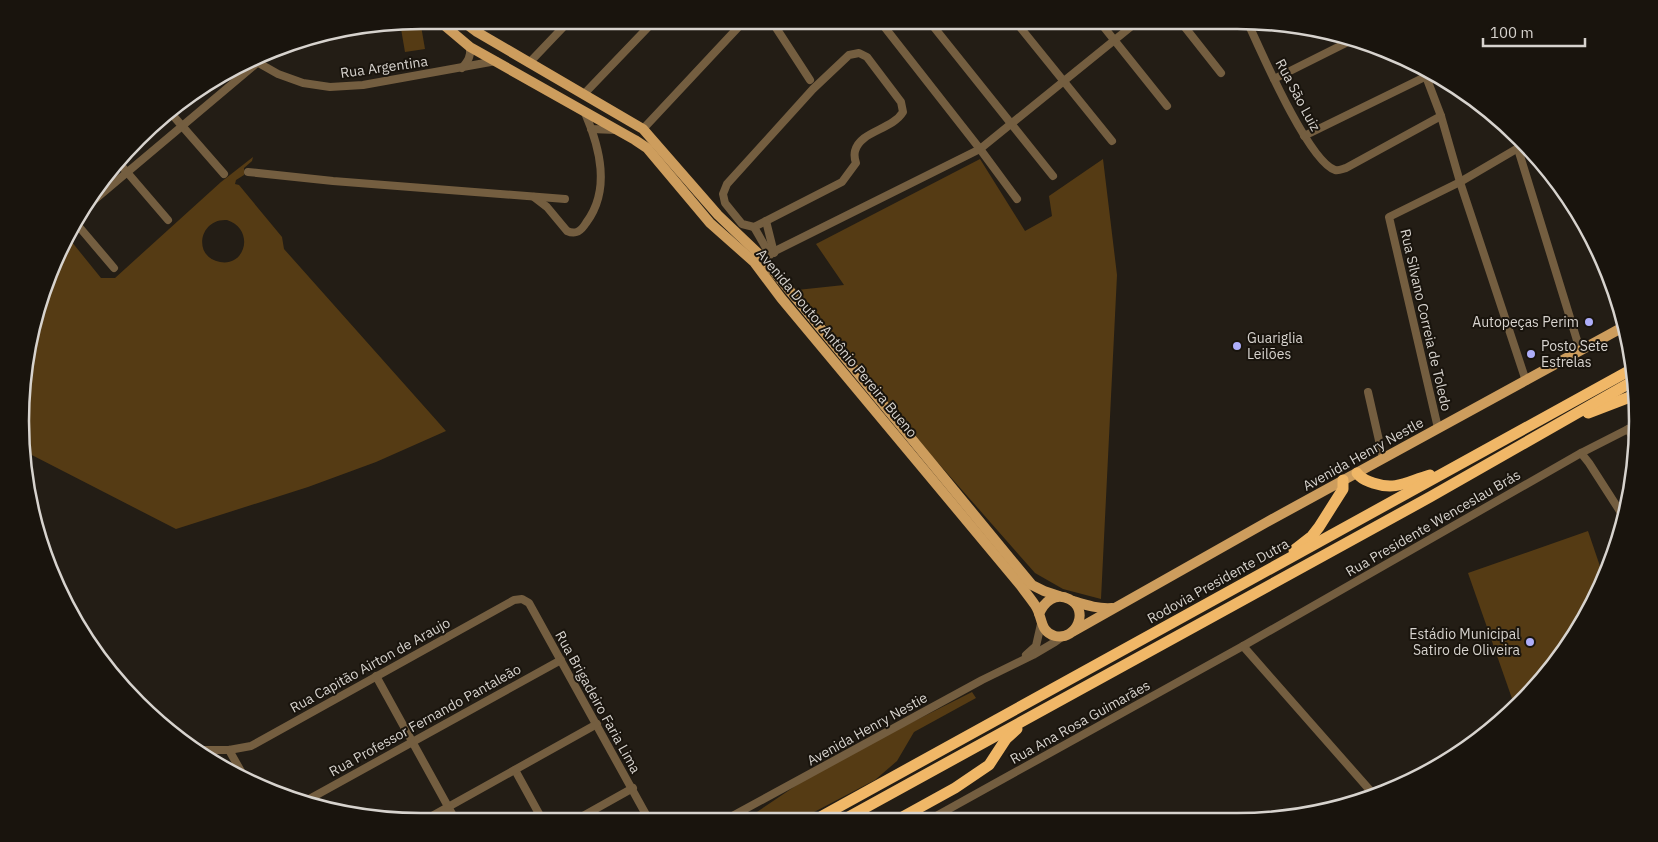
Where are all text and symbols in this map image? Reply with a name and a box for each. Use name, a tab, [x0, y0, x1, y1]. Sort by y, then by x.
scale bar	[1483, 15, 1586, 47]
text: 100 m	[1490, 23, 1534, 42]
street label: Rua Argentina	[339, 52, 429, 82]
street label: Rua São Luiz	[1271, 56, 1325, 135]
street label: Rua Silvano Correia de Toledo	[1396, 227, 1456, 413]
street label: Avenida Doutor Antônio Pereira Bueno	[753, 245, 921, 441]
place label: Autopeças Perim	[1472, 313, 1579, 331]
marker: Autopeças Perim	[1583, 316, 1595, 328]
place label: Guariglia Leilões	[1247, 329, 1303, 363]
place label: Posto Sete Estrelas	[1541, 337, 1608, 371]
marker: Guariglia Leilões	[1231, 340, 1243, 352]
marker: Posto Sete Estrelas	[1525, 348, 1537, 360]
street label: Avenida Henry Nestle	[1299, 413, 1427, 495]
street label: Rua Presidente Wenceslau Brás	[1342, 465, 1524, 581]
street label: Rodovia Presidente Dutra	[1144, 534, 1293, 628]
street label: Rua Capitão Airton de Araujo	[287, 613, 453, 717]
place label: Estádio Municipal Satiro de Oliveira	[1409, 625, 1521, 659]
street label: Rua Brigadeiro Faria Lima	[551, 628, 645, 777]
marker: Estádio Municipal Satiro de Oliveira	[1524, 636, 1536, 648]
street label: Rua Professor Fernando Pantaleão	[326, 660, 524, 780]
street label: Rua Ana Rosa Guimarães	[1007, 676, 1153, 768]
street label: Avenida Henry Nestie	[804, 688, 931, 770]

